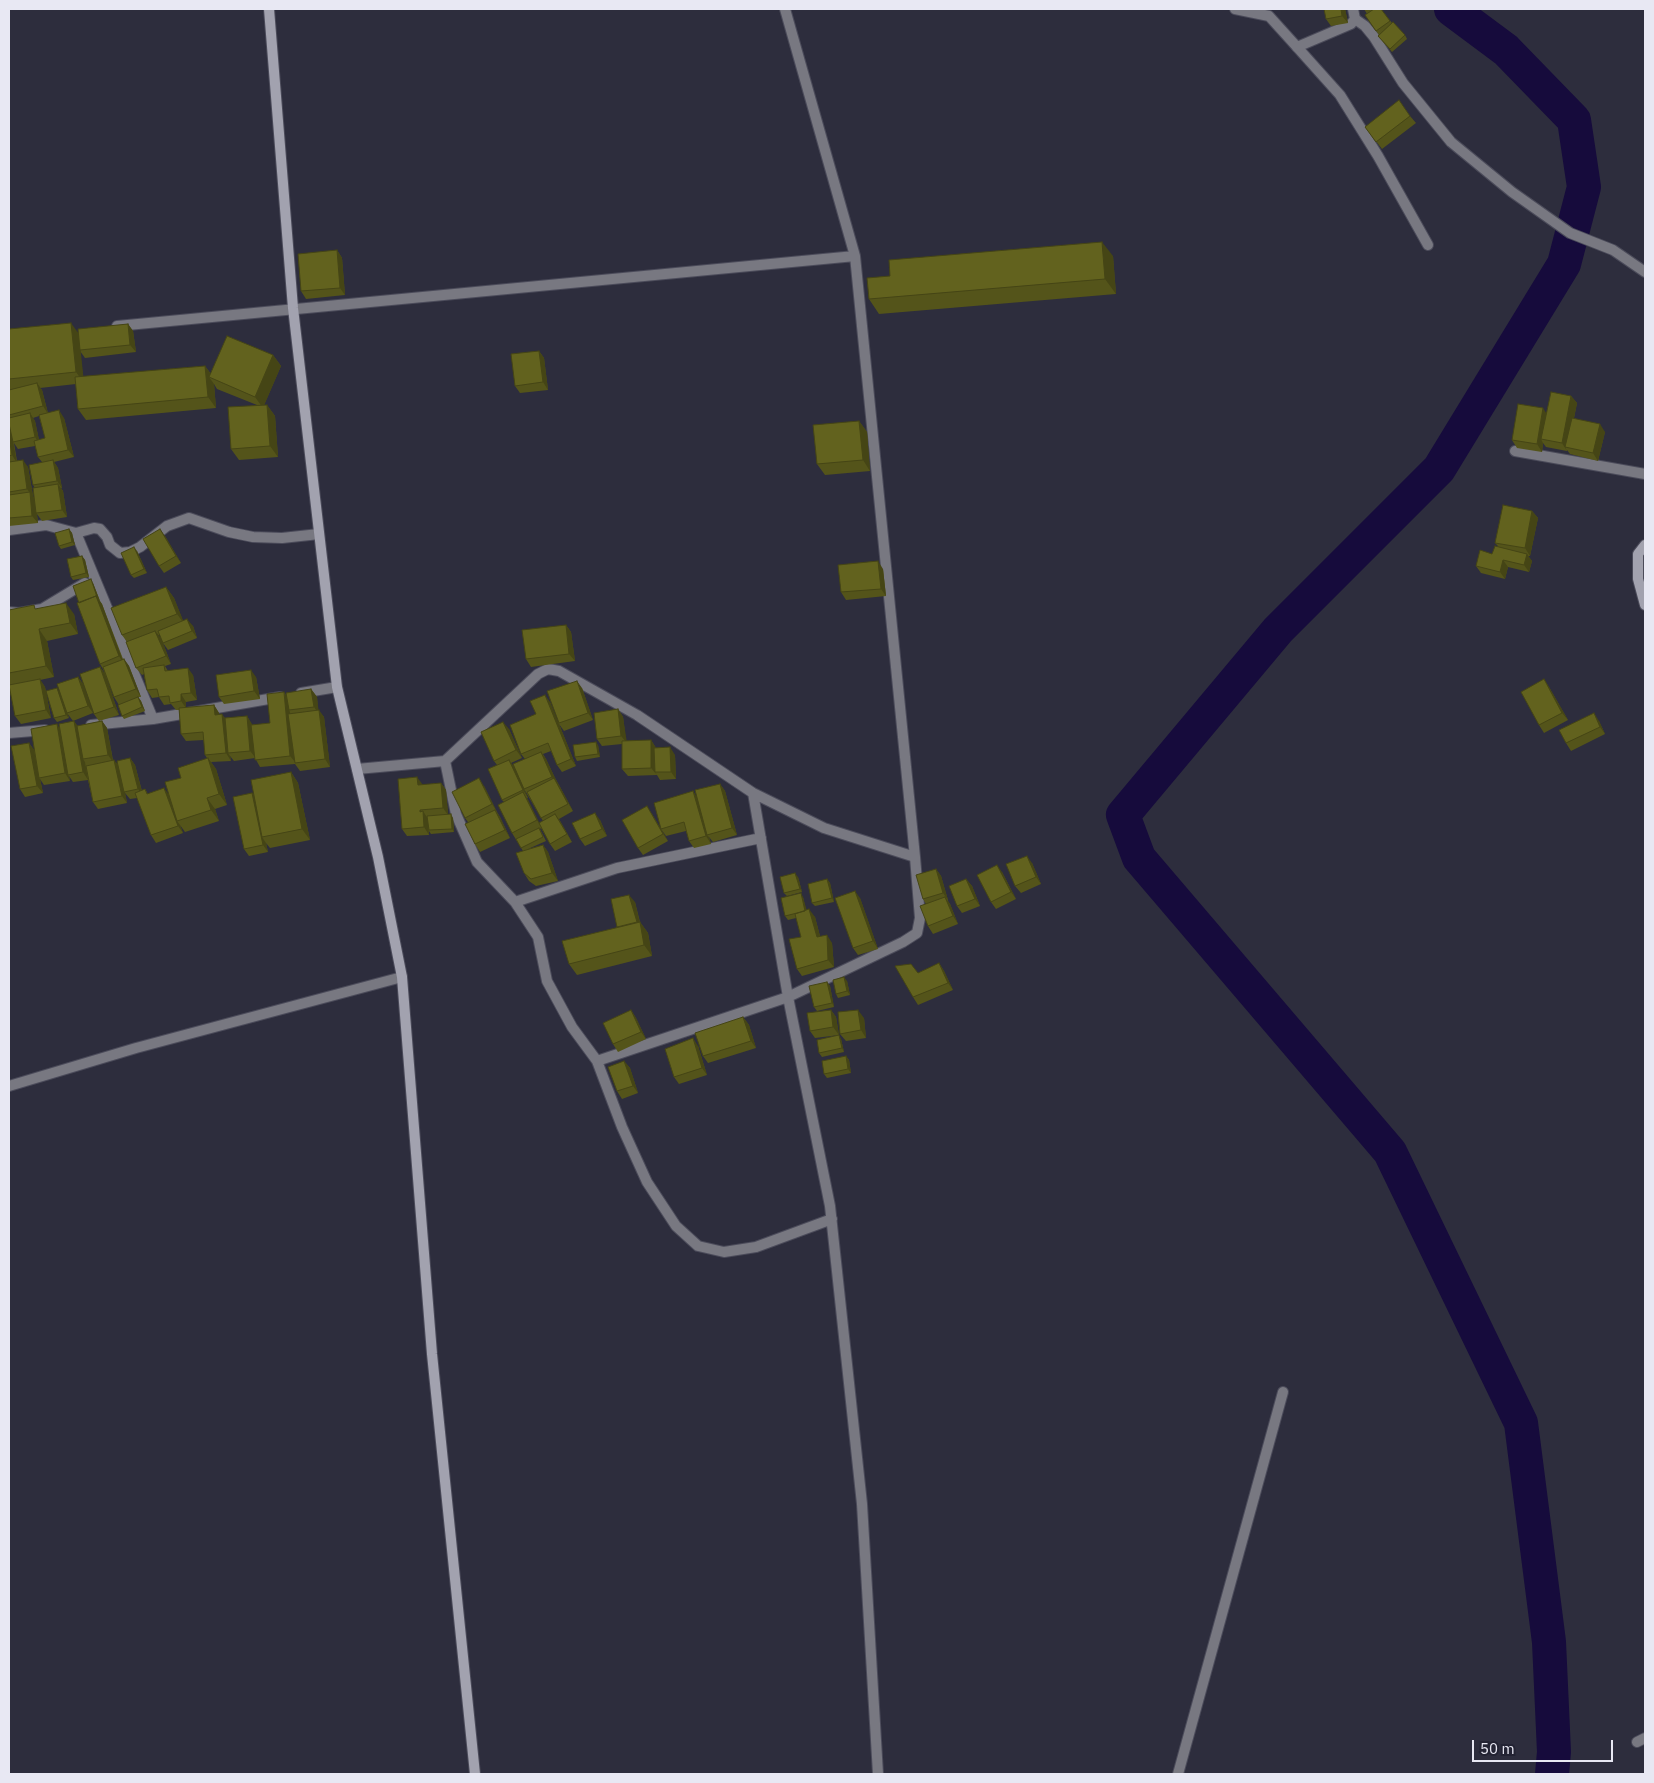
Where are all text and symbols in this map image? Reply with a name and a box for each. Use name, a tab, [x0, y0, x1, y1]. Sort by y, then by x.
scale bar	[1474, 1730, 1615, 1762]
text: 50 m	[1480, 1739, 1515, 1758]

